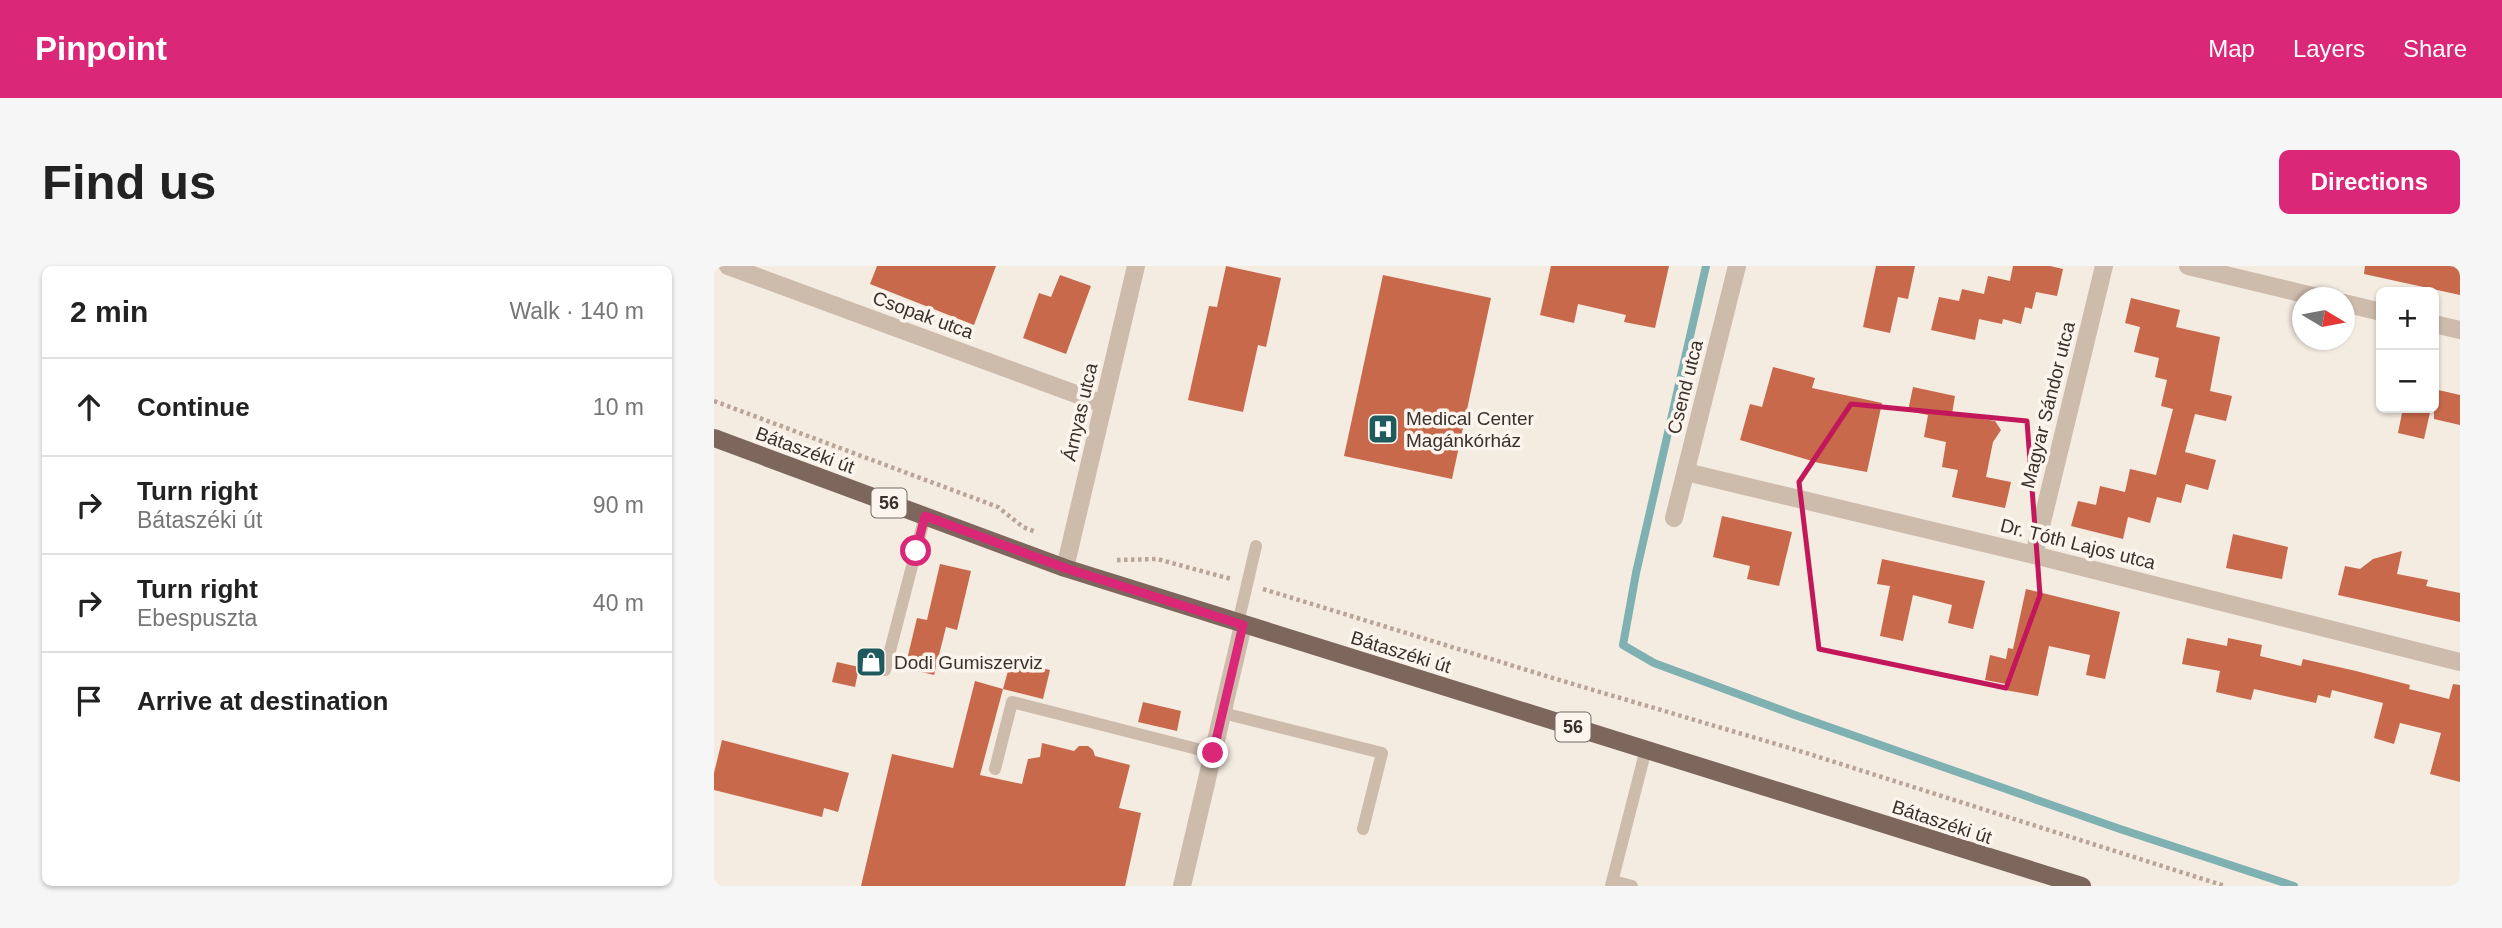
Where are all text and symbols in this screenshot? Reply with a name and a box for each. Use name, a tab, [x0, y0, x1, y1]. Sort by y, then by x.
text: Pinpoint	[35, 30, 167, 67]
text: Map	[2208, 35, 2255, 62]
text: Layers	[2293, 35, 2365, 62]
text: Share	[2403, 35, 2467, 62]
button: Directions	[2279, 150, 2460, 214]
text: Find us	[42, 155, 216, 209]
street label: Csopak utca	[870, 287, 977, 343]
north arrow	[2292, 287, 2355, 350]
map controls	[2376, 287, 2439, 413]
button: +	[2376, 287, 2439, 350]
text: 2 min	[70, 295, 148, 328]
text: Walk · 140 m	[509, 298, 644, 324]
street label: Magyar Sándor utca	[2017, 319, 2079, 491]
street label: Csend utca	[1663, 337, 1707, 436]
button: −	[2376, 350, 2439, 413]
street label: Árnyas utca	[1058, 360, 1102, 463]
icon: ahead	[70, 388, 108, 426]
text: Continue	[137, 392, 250, 422]
text: 10 m	[593, 394, 644, 420]
place label: Medical Center Magánkórház	[1406, 408, 1534, 451]
hospital icon: Medical Center Magánkórház	[1366, 412, 1400, 446]
street label: Bátaszéki út	[753, 422, 858, 478]
text: Turn right	[137, 476, 258, 506]
icon: right	[70, 486, 108, 524]
road number: 56	[872, 488, 906, 517]
text: 90 m	[593, 492, 644, 518]
text: Bátaszéki út	[137, 507, 262, 533]
street label: Dr. Tóth Lajos utca	[1998, 515, 2158, 574]
route start	[900, 535, 931, 566]
text: Turn right	[137, 574, 258, 604]
icon: right	[70, 584, 108, 622]
text: 40 m	[593, 590, 644, 616]
text: Ebespuszta	[137, 605, 257, 631]
street label: Bátaszéki út	[1348, 627, 1454, 677]
shop icon: Dodi Gumiszerviz	[854, 645, 888, 679]
place label: Dodi Gumiszerviz	[894, 652, 1043, 673]
icon: arrive	[70, 682, 108, 720]
text: Arrive at destination	[137, 686, 388, 716]
road number: 56	[1556, 713, 1590, 742]
route end	[1197, 737, 1228, 768]
street label: Bátaszéki út	[1890, 796, 1995, 848]

